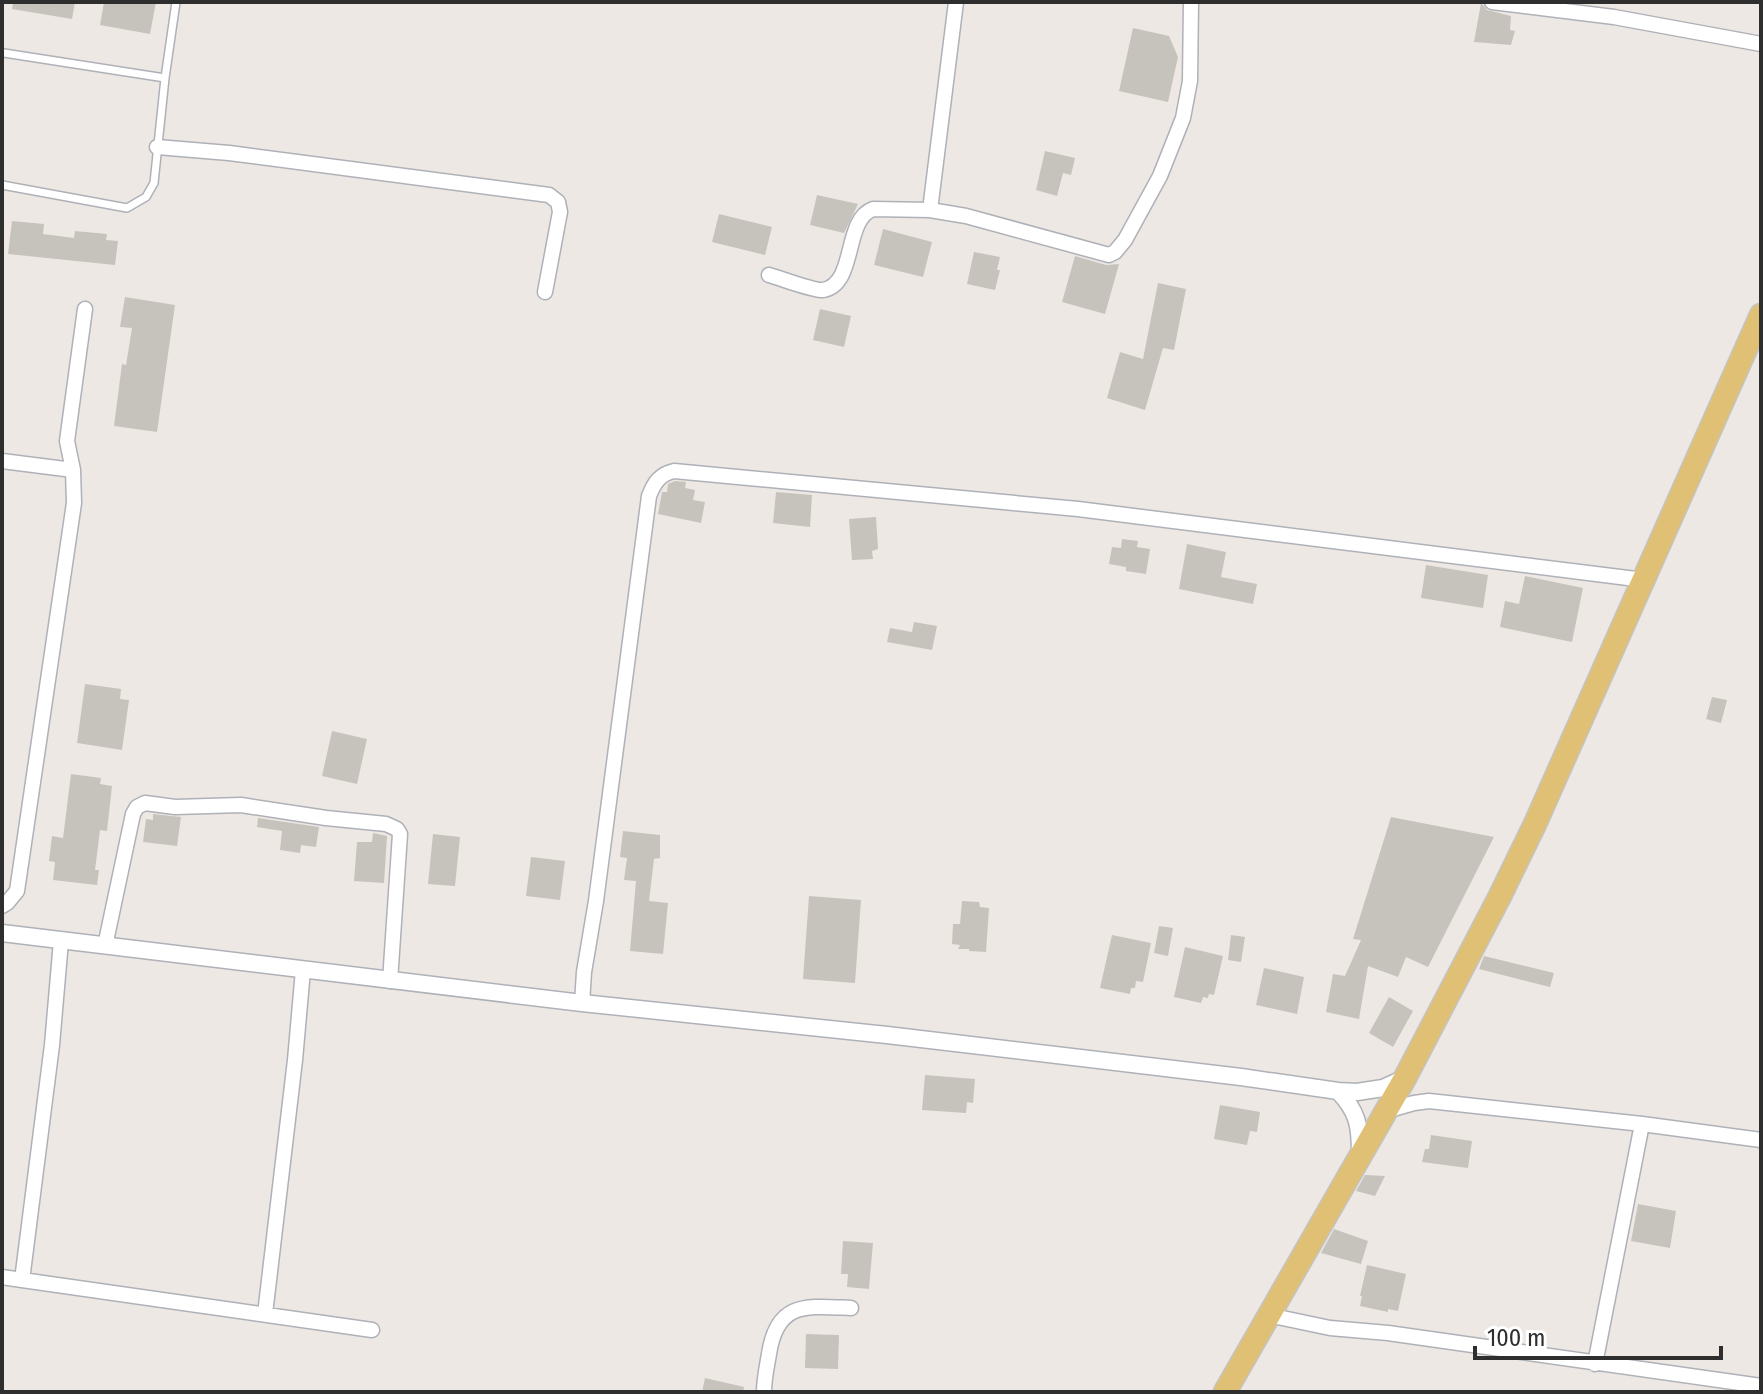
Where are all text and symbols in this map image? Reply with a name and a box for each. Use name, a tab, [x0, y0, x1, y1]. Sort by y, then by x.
scale bar	[1475, 1310, 1721, 1360]
text: 100 m	[1487, 1324, 1545, 1352]

